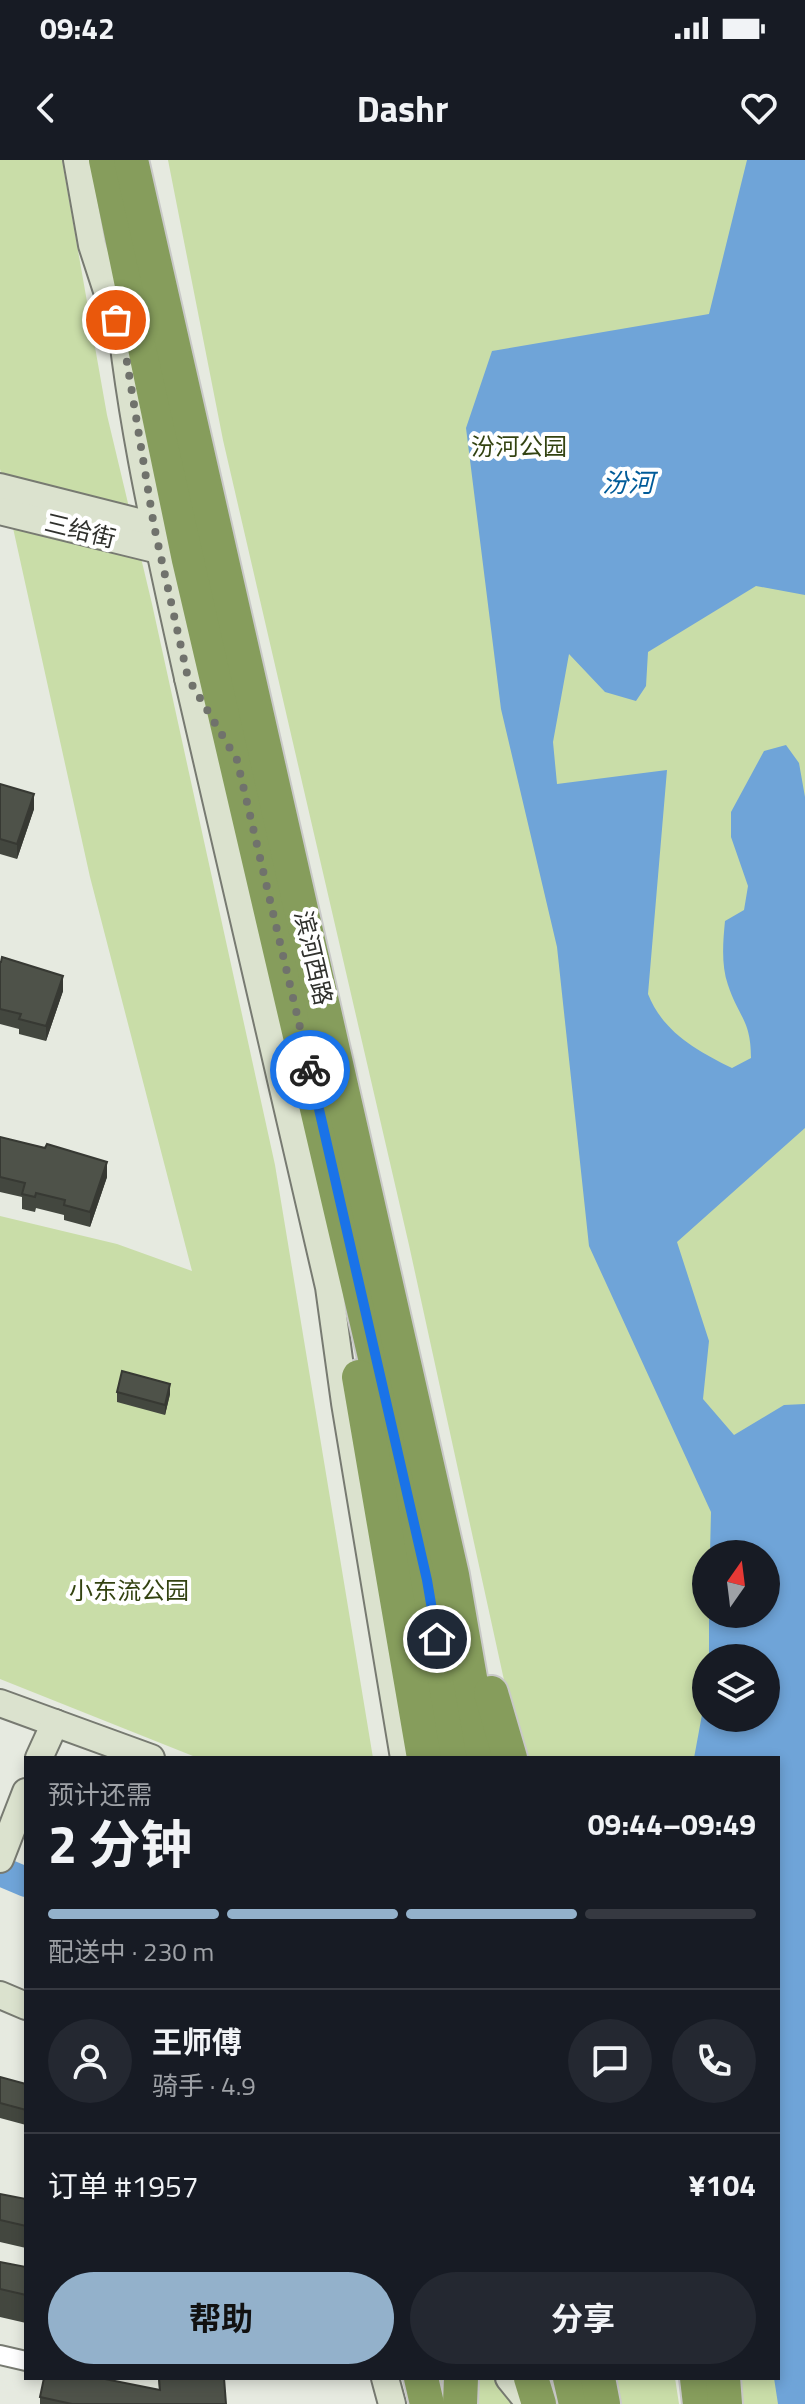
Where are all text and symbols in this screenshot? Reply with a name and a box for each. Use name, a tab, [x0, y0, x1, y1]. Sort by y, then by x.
text: 09:42	[40, 5, 115, 51]
text: Dashr	[357, 81, 448, 136]
icon: back	[24, 86, 68, 130]
icon: heart	[737, 86, 781, 130]
pin	[82, 286, 150, 354]
icon: bag	[94, 298, 138, 342]
park label: 汾河公园	[471, 428, 567, 464]
water label: 汾河	[602, 463, 659, 502]
street label: 三给街	[41, 504, 120, 556]
street label: 滨河西路	[286, 907, 342, 1009]
courier	[270, 1030, 350, 1110]
icon: bike	[288, 1048, 332, 1092]
north arrow	[692, 1540, 780, 1628]
map controls	[692, 1540, 780, 1732]
park label: 小东流公园	[69, 1572, 189, 1608]
pin	[403, 1605, 471, 1673]
icon: home	[415, 1617, 459, 1661]
button: layers	[692, 1644, 780, 1732]
text: 预计还需	[48, 1775, 152, 1814]
text: 09:44–09:49	[588, 1801, 756, 1847]
text: 2 分钟	[48, 1804, 193, 1883]
text: 配送中 · 230 m	[48, 1932, 214, 1971]
button: person	[48, 2019, 132, 2103]
text: 王师傅	[152, 2019, 242, 2065]
button: chat	[568, 2019, 652, 2103]
button: phone	[672, 2019, 756, 2103]
text: 骑手 · 4.9	[152, 2066, 256, 2105]
text: ¥104	[689, 2162, 756, 2208]
text: 订单 #1957	[48, 2163, 199, 2209]
button: 帮助	[48, 2272, 394, 2364]
button: 分享	[410, 2272, 756, 2364]

